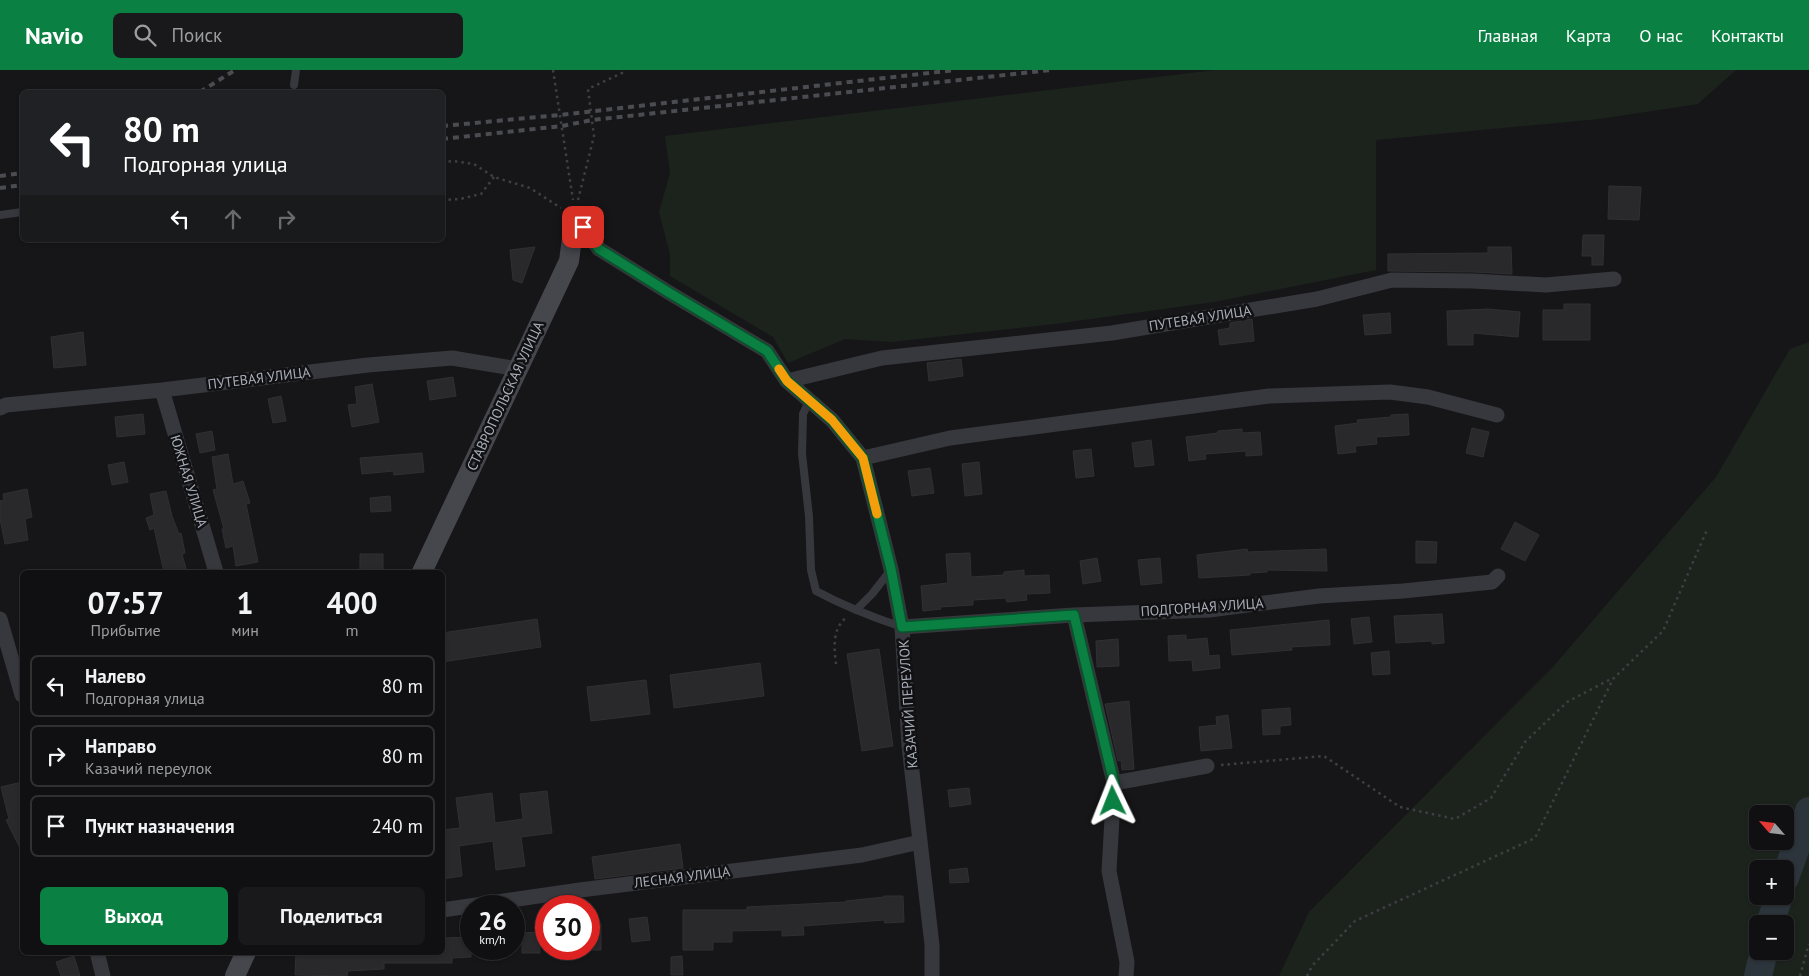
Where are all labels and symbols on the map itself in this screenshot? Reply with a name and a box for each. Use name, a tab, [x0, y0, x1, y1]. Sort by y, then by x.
pin	[562, 206, 604, 248]
street label: ПУТЕВАЯ УЛИЦА	[1148, 301, 1253, 335]
street label: СТАВРОПОЛЬСКАЯ УЛИЦА	[462, 318, 548, 473]
street label: ПУТЕВАЯ УЛИЦА	[207, 363, 312, 393]
street label: ЮЖНАЯ УЛИЦА	[166, 433, 212, 530]
street label: ПОДГОРНАЯ УЛИЦА	[1140, 594, 1265, 620]
street label: КАЗАЧИЙ ПЕРЕУЛОК	[894, 638, 921, 769]
position arrow	[1086, 774, 1138, 826]
north arrow	[1749, 805, 1794, 850]
street label: ЛЕСНАЯ УЛИЦА	[632, 862, 732, 892]
speed limit sign: 30	[535, 895, 600, 960]

